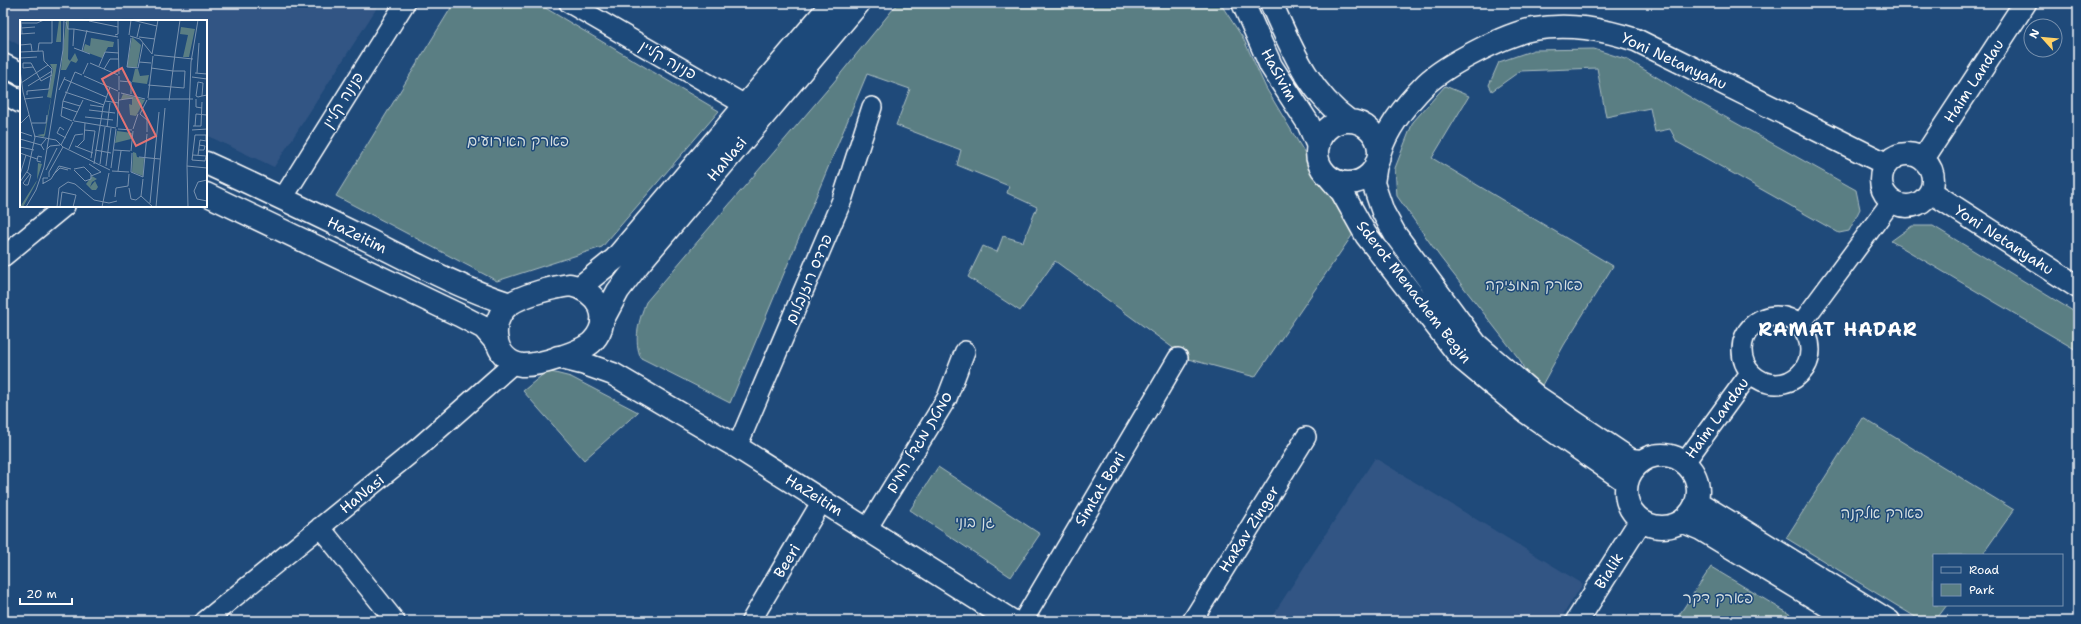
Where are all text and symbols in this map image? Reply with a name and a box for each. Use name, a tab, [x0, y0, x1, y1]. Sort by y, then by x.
north arrow	[2023, 18, 2063, 58]
inset map	[20, 20, 207, 207]
text: N	[2026, 26, 2043, 41]
street label: Yoni Netanyahu	[1618, 28, 1730, 94]
street label: Haim Landau	[1939, 35, 2009, 127]
street label: פנינה קליין	[636, 36, 700, 84]
street label: HaSivim	[1256, 45, 1302, 105]
street label: פנינה קליין	[318, 68, 368, 132]
park label: פארק האירועים	[467, 131, 569, 151]
street label: HaNasi	[703, 133, 751, 185]
street label: Yoni Netanyahu	[1950, 200, 2058, 280]
street label: HaZeitim	[324, 212, 390, 258]
street label: Sderot Menachem Begin	[1352, 217, 1476, 367]
street label: פרדס רוזנבלום	[781, 231, 837, 327]
park label: פארק המוזיקה	[1485, 275, 1583, 295]
district label: RAMAT HADAR	[1758, 317, 1918, 342]
street label: Haim Landau	[1681, 373, 1753, 463]
street label: סמטת מגדל המים	[881, 388, 957, 496]
street label: Simtat Boni	[1070, 448, 1130, 530]
street label: HaZeitim	[781, 469, 847, 521]
street label: HaNasi	[335, 470, 389, 518]
street label: HaRav Zinger	[1214, 482, 1284, 576]
park label: פארק אלקנה	[1841, 503, 1923, 523]
park label: גן בוני	[955, 512, 995, 532]
street label: Beeri	[769, 540, 805, 582]
street label: Bialik	[1590, 549, 1628, 593]
legend	[1933, 554, 2063, 606]
text: Road	[1969, 562, 2000, 578]
scale bar	[20, 580, 72, 606]
text: Park	[1969, 582, 1995, 598]
text: 20 m	[26, 586, 57, 602]
park label: פארק דקר	[1683, 588, 1753, 608]

